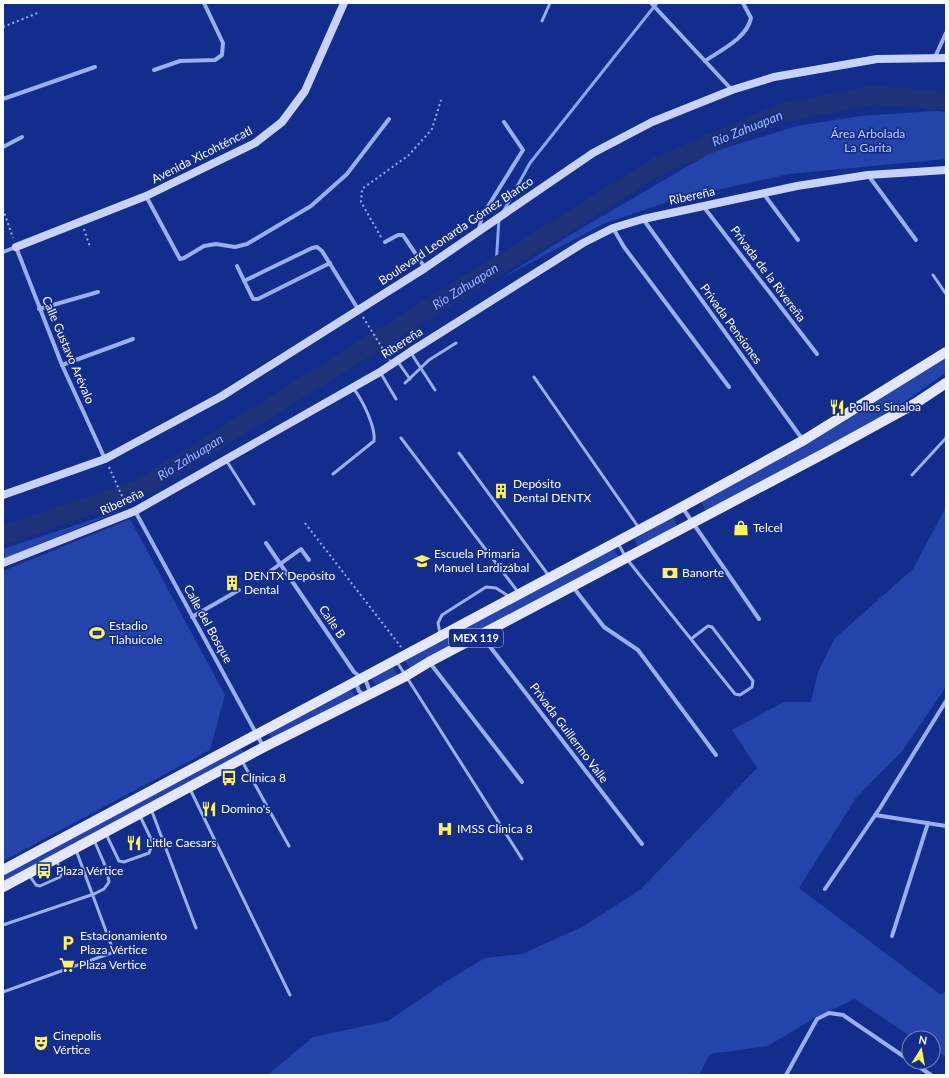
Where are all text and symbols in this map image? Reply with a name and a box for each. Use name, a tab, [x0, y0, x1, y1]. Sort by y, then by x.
water label: Río Zahuapan	[709, 107, 785, 149]
street label: Avenida Xicohténcatl	[149, 123, 255, 186]
park label: Área Arbolada La Garita	[831, 126, 905, 155]
street label: Boulevard Leonarda Gómez Blanco	[376, 173, 536, 288]
street label: Ribereña	[668, 183, 716, 208]
street label: Privada de la Rivereña	[728, 223, 809, 325]
water label: Río Zahuapan	[429, 259, 501, 313]
street label: Privada Pensiones	[697, 281, 765, 367]
street label: Calle Gustavo Arévalo	[39, 294, 98, 406]
street label: Ribereña	[378, 324, 425, 362]
restaurant icon: Pollos Sinaloa	[828, 398, 846, 416]
place label: Pollos Sinaloa	[849, 399, 921, 414]
water label: Río Zahuapan	[154, 430, 226, 484]
place label: Depósito Dental DENTX	[513, 476, 591, 505]
building icon: Depósito Dental DENTX	[492, 482, 510, 500]
street label: Ribereña	[98, 485, 146, 518]
shop icon: Telcel	[732, 519, 750, 537]
place label: Telcel	[753, 520, 783, 535]
place label: Escuela Primaria Manuel Lardizábal	[434, 546, 529, 575]
school or university icon: Escuela Primaria Manuel Lardizábal	[413, 552, 431, 570]
bank icon: Banorte	[661, 564, 679, 582]
place label: Banorte	[682, 565, 724, 580]
place label: DENTX Depósito Dental	[244, 568, 335, 597]
building icon: DENTX Depósito Dental	[223, 574, 241, 592]
street label: Calle del Bosque	[181, 582, 236, 666]
street label: Calle B	[316, 602, 349, 641]
place label: Estadio Tlahuicole	[109, 618, 163, 647]
sports icon: Estadio Tlahuicole	[88, 624, 106, 642]
road number: MEX 119	[449, 629, 503, 647]
street label: Privada Guillermo Valle	[527, 680, 612, 786]
bus stop icon: Clínica 8	[220, 769, 238, 787]
place label: Clínica 8	[241, 770, 286, 785]
restaurant icon: Domino's	[200, 800, 218, 818]
place label: Domino's	[221, 801, 270, 816]
hospital icon: IMSS Clínica 8	[436, 820, 454, 838]
place label: IMSS Clínica 8	[457, 821, 533, 836]
restaurant icon: Little Caesars	[125, 834, 143, 852]
place label: Little Caesars	[146, 835, 216, 850]
bus stop icon: Plaza Vértice	[35, 862, 53, 880]
place label: Plaza Vértice	[56, 863, 123, 878]
place label: Estacionamiento Plaza Vértice	[80, 928, 167, 957]
parking icon: Estacionamiento Plaza Vértice	[59, 934, 77, 952]
supermarket icon: Plaza Vertice	[58, 956, 76, 974]
place label: Plaza Vertice	[79, 957, 146, 972]
place label: Cinepolis Vértice	[53, 1028, 101, 1057]
north arrow	[901, 1030, 941, 1070]
text: N	[918, 1033, 928, 1047]
theatre icon: Cinepolis Vértice	[32, 1034, 50, 1052]

